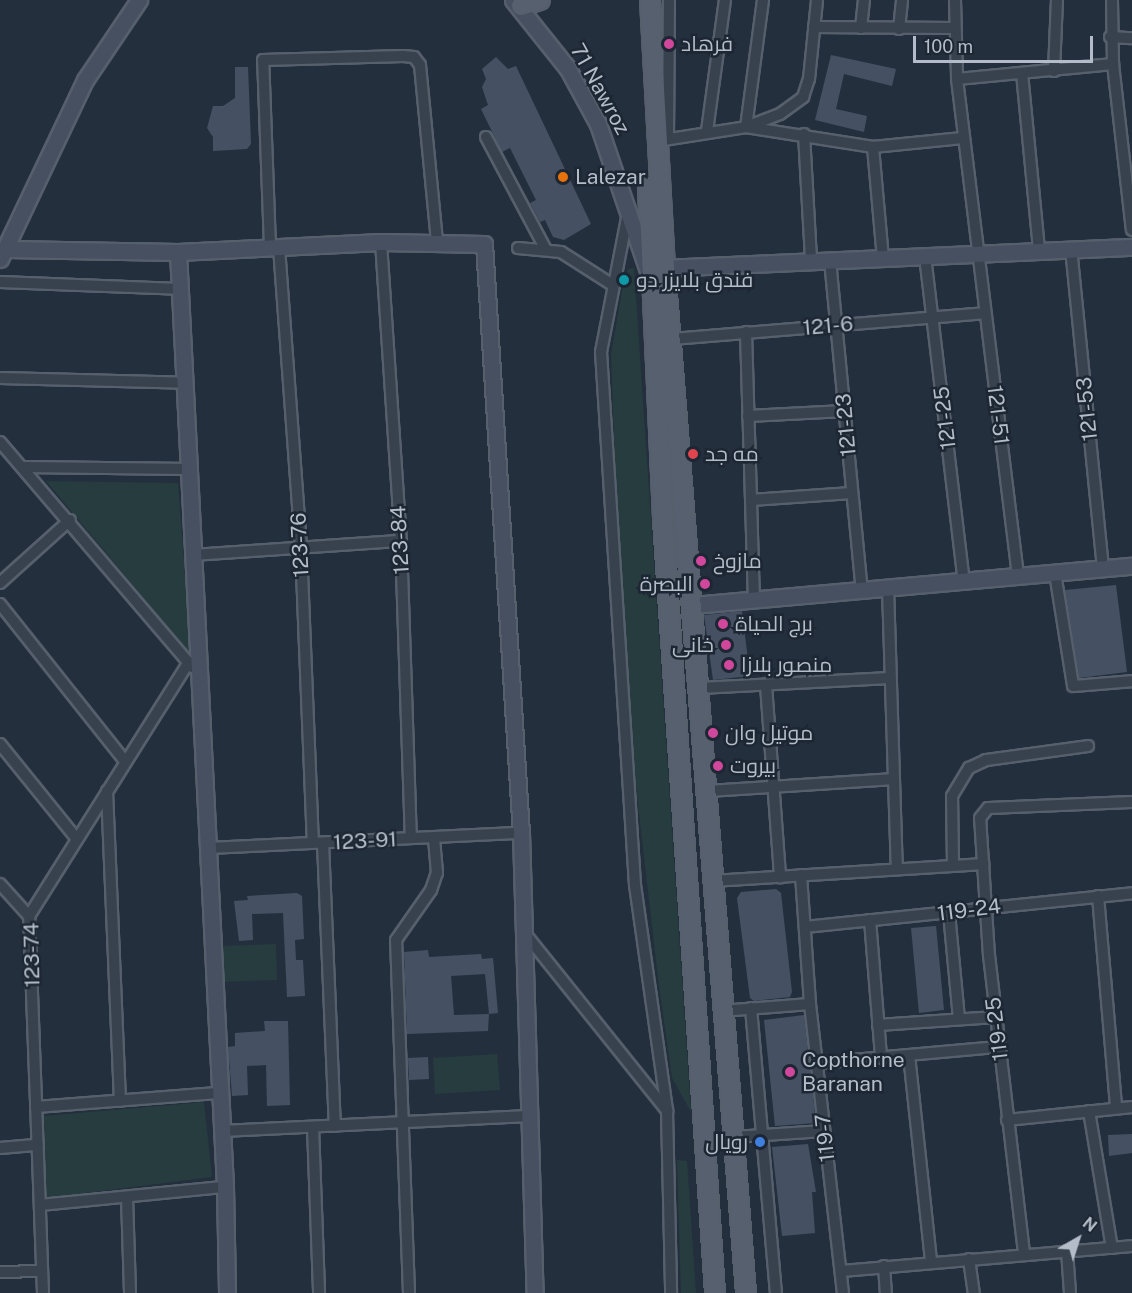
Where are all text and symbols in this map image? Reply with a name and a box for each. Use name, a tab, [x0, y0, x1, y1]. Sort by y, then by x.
scale bar	[916, 24, 1096, 62]
place label: فرهاد	[681, 31, 733, 57]
text: 100 m	[924, 36, 973, 57]
marker: فرهاد	[662, 37, 676, 51]
street label: 71 Nawroz	[565, 39, 635, 139]
place label: Lalezar	[575, 164, 646, 190]
marker: Lalezar	[556, 170, 570, 184]
place label: فندق بلايزر دو	[636, 267, 753, 293]
marker: فندق بلايزر دو	[617, 273, 631, 287]
street label: 121-6	[802, 311, 854, 341]
street label: 121-53	[1071, 376, 1103, 442]
street label: 121-51	[982, 384, 1014, 446]
street label: 121-25	[929, 385, 961, 451]
street label: 121-23	[831, 392, 861, 458]
place label: مه جد	[705, 441, 759, 467]
marker: مه جد	[686, 447, 700, 461]
street label: 123-84	[386, 505, 414, 575]
street label: 123-76	[286, 512, 314, 578]
place label: مازوخ	[713, 548, 762, 574]
marker: مازوخ	[694, 554, 708, 568]
place label: البصرة	[640, 571, 693, 597]
marker: البصرة	[698, 577, 712, 591]
place label: برج الحياة	[735, 611, 813, 637]
marker: برج الحياة	[716, 617, 730, 631]
place label: خانی	[672, 632, 714, 658]
marker: خانی	[719, 638, 733, 652]
place label: منصور بلازا	[741, 652, 832, 678]
marker: منصور بلازا	[722, 658, 736, 672]
place label: موتيل وان	[725, 720, 813, 746]
marker: موتيل وان	[706, 726, 720, 740]
place label: بیروت	[730, 753, 776, 779]
marker: بیروت	[711, 759, 725, 773]
street label: 123-91	[332, 827, 398, 855]
street label: 119-24	[936, 894, 1002, 926]
street label: 123-74	[19, 922, 45, 988]
street label: 119-25	[981, 996, 1013, 1062]
place label: Copthorne Baranan	[802, 1047, 905, 1097]
marker: Copthorne Baranan	[783, 1065, 797, 1079]
street label: 119-7	[810, 1113, 840, 1163]
place label: رویال	[705, 1129, 748, 1155]
marker: رویال	[753, 1135, 767, 1149]
north arrow	[1048, 1209, 1108, 1269]
text: N	[1079, 1213, 1100, 1236]

